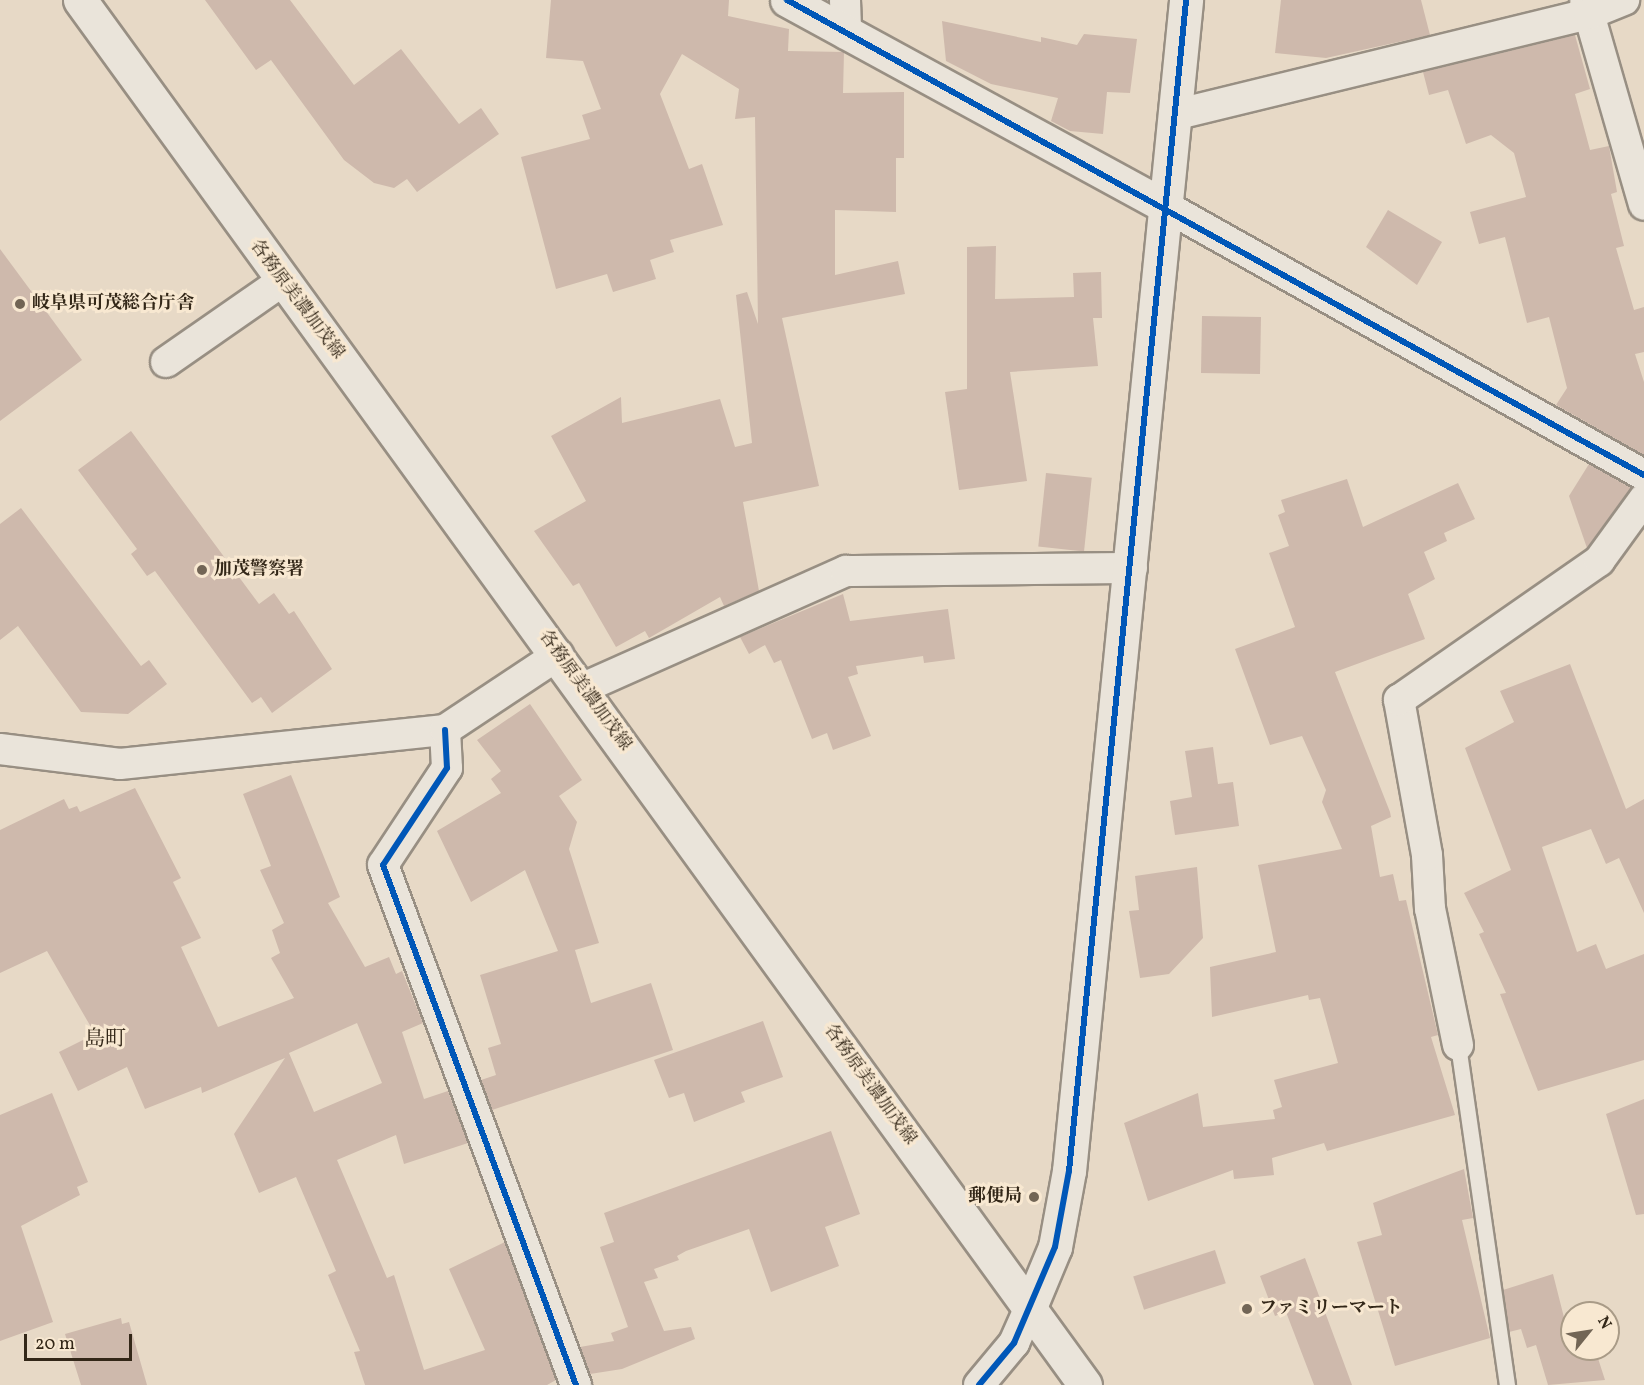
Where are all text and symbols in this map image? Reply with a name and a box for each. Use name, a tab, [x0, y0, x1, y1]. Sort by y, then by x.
street label: 各務原美濃加茂線	[244, 236, 348, 364]
place label: 岐阜県可茂総合庁舎	[32, 293, 194, 315]
marker: 岐阜県可茂総合庁舎	[13, 297, 27, 311]
place label: 加茂警察署	[214, 559, 304, 581]
marker: 加茂警察署	[195, 563, 209, 577]
street label: 各務原美濃加茂線	[533, 626, 635, 756]
street label: 各務原美濃加茂線	[818, 1020, 920, 1150]
district label: 島町	[84, 1027, 126, 1053]
place label: 郵便局	[968, 1186, 1022, 1208]
marker: 郵便局	[1027, 1190, 1041, 1204]
place label: ファミリーマート	[1259, 1298, 1403, 1320]
north arrow	[1560, 1301, 1620, 1361]
marker: ファミリーマート	[1240, 1302, 1254, 1316]
text: N	[1591, 1312, 1616, 1334]
scale bar	[27, 1322, 135, 1360]
text: 20 m	[35, 1332, 75, 1357]

